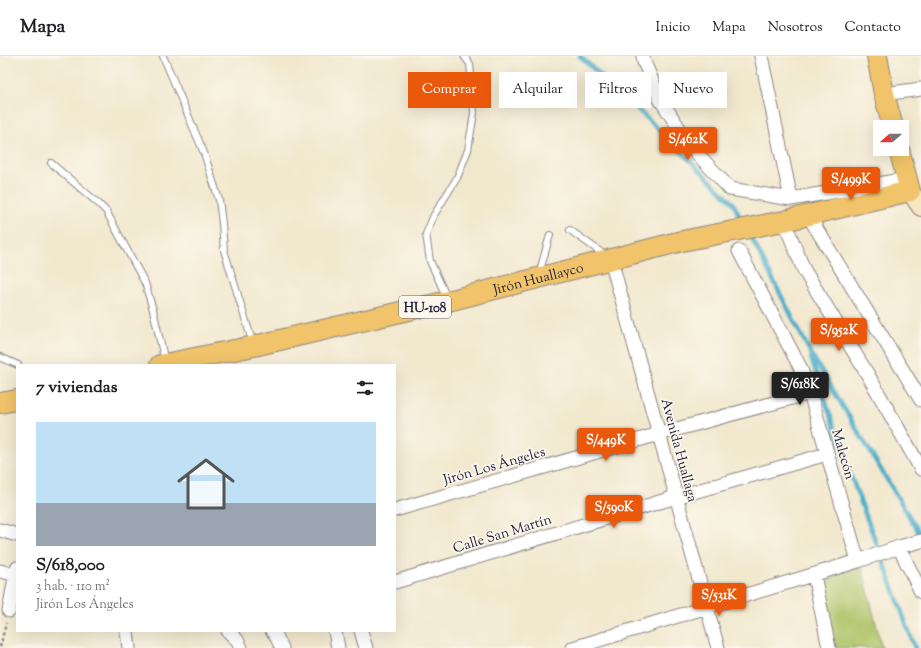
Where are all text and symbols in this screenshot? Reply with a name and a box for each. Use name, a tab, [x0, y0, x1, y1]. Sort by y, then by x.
text: Mapa	[20, 14, 65, 41]
text: Inicio	[656, 18, 690, 38]
text: Mapa	[712, 18, 746, 38]
text: Nosotros	[768, 18, 823, 38]
text: Contacto	[845, 18, 901, 38]
chip: Comprar	[408, 72, 491, 108]
chip: Alquilar	[499, 72, 577, 108]
chip: Filtros	[585, 72, 651, 108]
chip: Nuevo	[659, 72, 727, 108]
north arrow	[873, 120, 909, 156]
map controls	[873, 120, 909, 156]
pin: S/462K	[655, 127, 721, 161]
text: S/462K	[668, 131, 708, 149]
pin: S/499K	[818, 167, 884, 201]
text: S/499K	[831, 171, 871, 189]
street label: Jirón Huallayco	[490, 259, 586, 301]
road number: HU-108	[399, 296, 451, 318]
pin: S/952K	[806, 318, 872, 352]
text: S/952K	[820, 322, 858, 340]
pin: S/618K	[767, 372, 833, 406]
text: 7 viviendas	[36, 376, 117, 400]
text: S/618K	[781, 376, 819, 394]
icon: filters	[354, 377, 376, 399]
street label: Avenida Huallaga	[655, 396, 702, 505]
street label: Malecón	[825, 427, 859, 482]
pin: S/449K	[573, 428, 639, 462]
text: S/449K	[586, 432, 626, 450]
street label: Jirón Los Ángeles	[440, 443, 548, 491]
icon: home	[170, 448, 242, 520]
pin: S/590K	[581, 495, 647, 529]
text: S/590K	[594, 499, 634, 517]
street label: Calle San Martín	[451, 510, 554, 559]
text: S/618,000	[36, 554, 105, 578]
text: 3 hab. · 110 m²	[36, 578, 110, 596]
pin: S/531K	[686, 583, 752, 617]
text: S/531K	[701, 587, 737, 605]
text: Jirón Los Ángeles	[36, 596, 134, 614]

